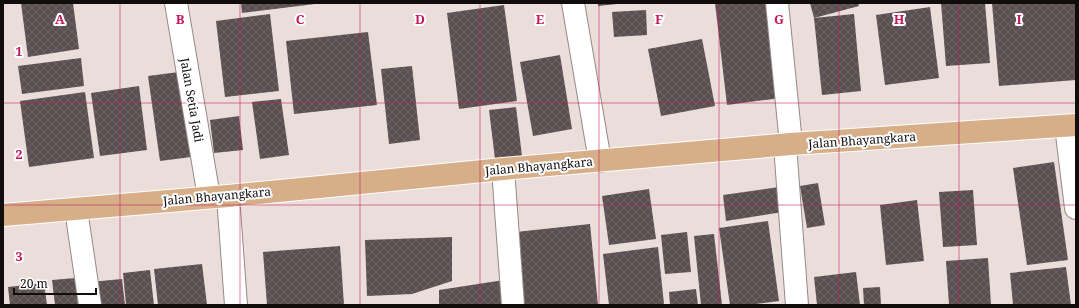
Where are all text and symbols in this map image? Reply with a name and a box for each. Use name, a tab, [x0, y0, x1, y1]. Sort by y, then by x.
text: A	[55, 10, 65, 28]
text: B	[176, 10, 185, 28]
text: C	[296, 10, 305, 28]
text: D	[415, 10, 425, 28]
text: E	[536, 10, 545, 28]
text: F	[655, 10, 663, 28]
text: G	[774, 10, 784, 28]
text: H	[894, 10, 905, 28]
text: I	[1016, 10, 1022, 28]
text: 1	[15, 42, 23, 60]
street label: Jalan Setia Jadi	[176, 55, 208, 144]
street label: Jalan Bhayangkara	[807, 128, 917, 152]
text: 2	[15, 145, 23, 163]
street label: Jalan Bhayangkara	[483, 153, 594, 179]
street label: Jalan Bhayangkara	[161, 183, 272, 209]
text: 3	[15, 247, 23, 265]
scale bar	[14, 270, 96, 296]
text: 20 m	[20, 275, 48, 292]

